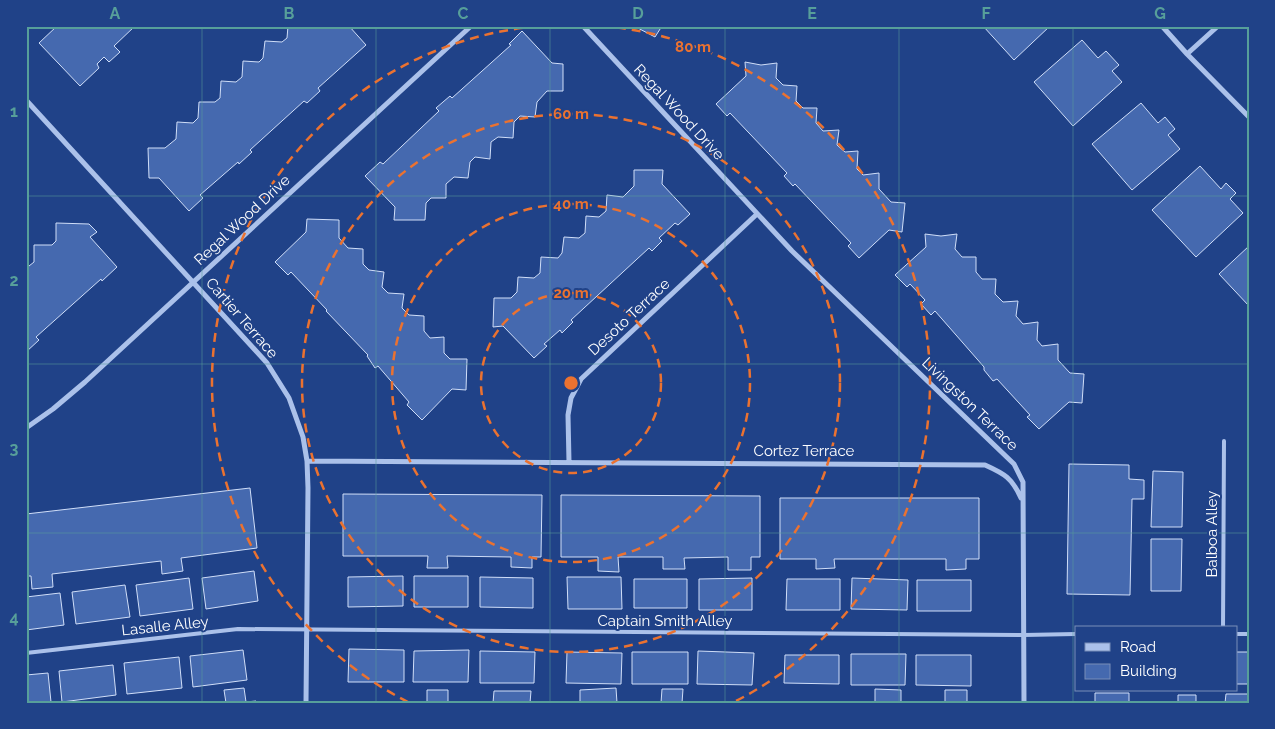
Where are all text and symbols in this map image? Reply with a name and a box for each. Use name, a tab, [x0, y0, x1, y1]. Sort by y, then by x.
text: A	[110, 4, 121, 23]
text: B	[284, 4, 295, 23]
text: C	[458, 4, 469, 23]
text: D	[632, 4, 644, 23]
text: E	[807, 4, 817, 23]
text: F	[981, 4, 991, 23]
text: G	[1154, 4, 1166, 23]
text: 80 m	[675, 38, 711, 56]
street label: Regal Wood Drive	[630, 60, 728, 164]
text: 1	[10, 102, 18, 121]
text: 60 m	[553, 105, 589, 123]
street label: Regal Wood Drive	[190, 171, 294, 269]
text: 40 m	[553, 195, 589, 213]
text: 2	[9, 271, 19, 290]
street label: Cartier Terrace	[202, 274, 282, 362]
street label: Desoto Terrace	[585, 275, 674, 359]
text: 20 m	[553, 284, 589, 302]
street label: Livingston Terrace	[918, 354, 1022, 455]
centre of rings	[562, 374, 580, 392]
text: 3	[10, 439, 19, 458]
street label: Cortez Terrace	[754, 442, 855, 460]
street label: Balboa Alley	[1203, 491, 1221, 577]
text: 4	[9, 608, 19, 627]
street label: Lasalle Alley	[120, 612, 210, 640]
street label: Captain Smith Alley	[598, 612, 732, 630]
legend	[1075, 626, 1238, 692]
text: Road	[1120, 638, 1156, 656]
text: Building	[1120, 662, 1177, 680]

